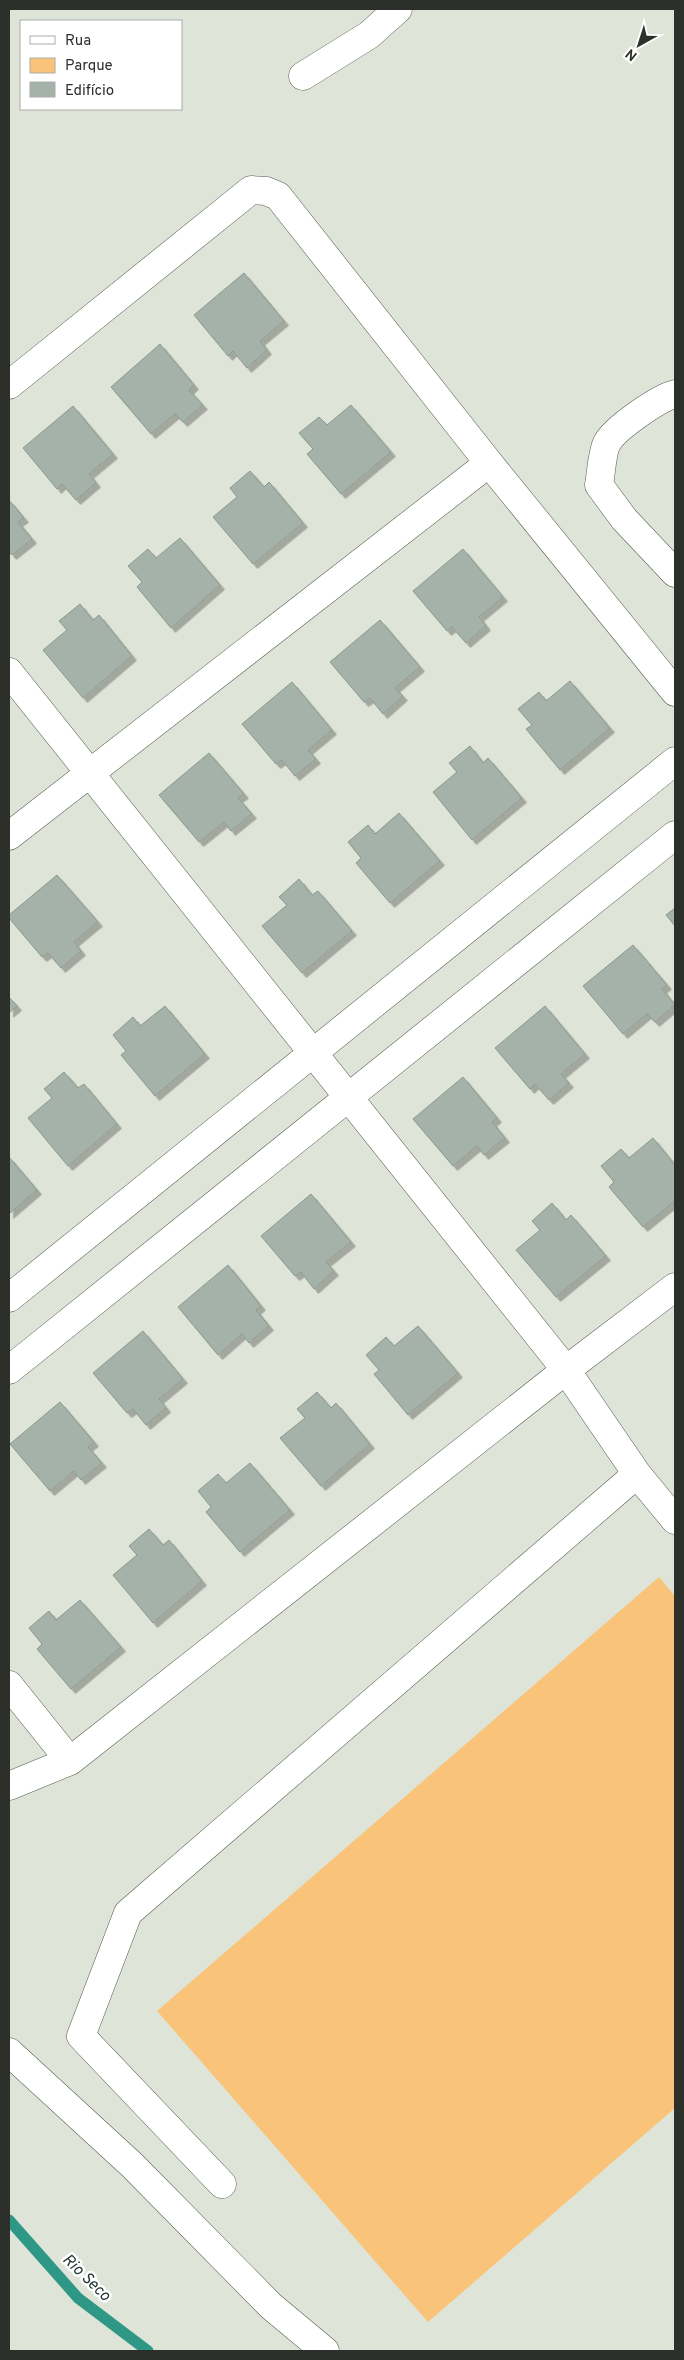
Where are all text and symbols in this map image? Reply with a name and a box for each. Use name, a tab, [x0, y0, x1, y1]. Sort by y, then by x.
legend	[20, 20, 182, 110]
north arrow	[614, 20, 664, 70]
text: Rua	[65, 32, 91, 51]
text: N	[623, 44, 641, 64]
text: Parque	[65, 57, 113, 76]
text: Edifício	[65, 82, 114, 101]
water label: Rio Seco	[58, 2250, 115, 2306]

